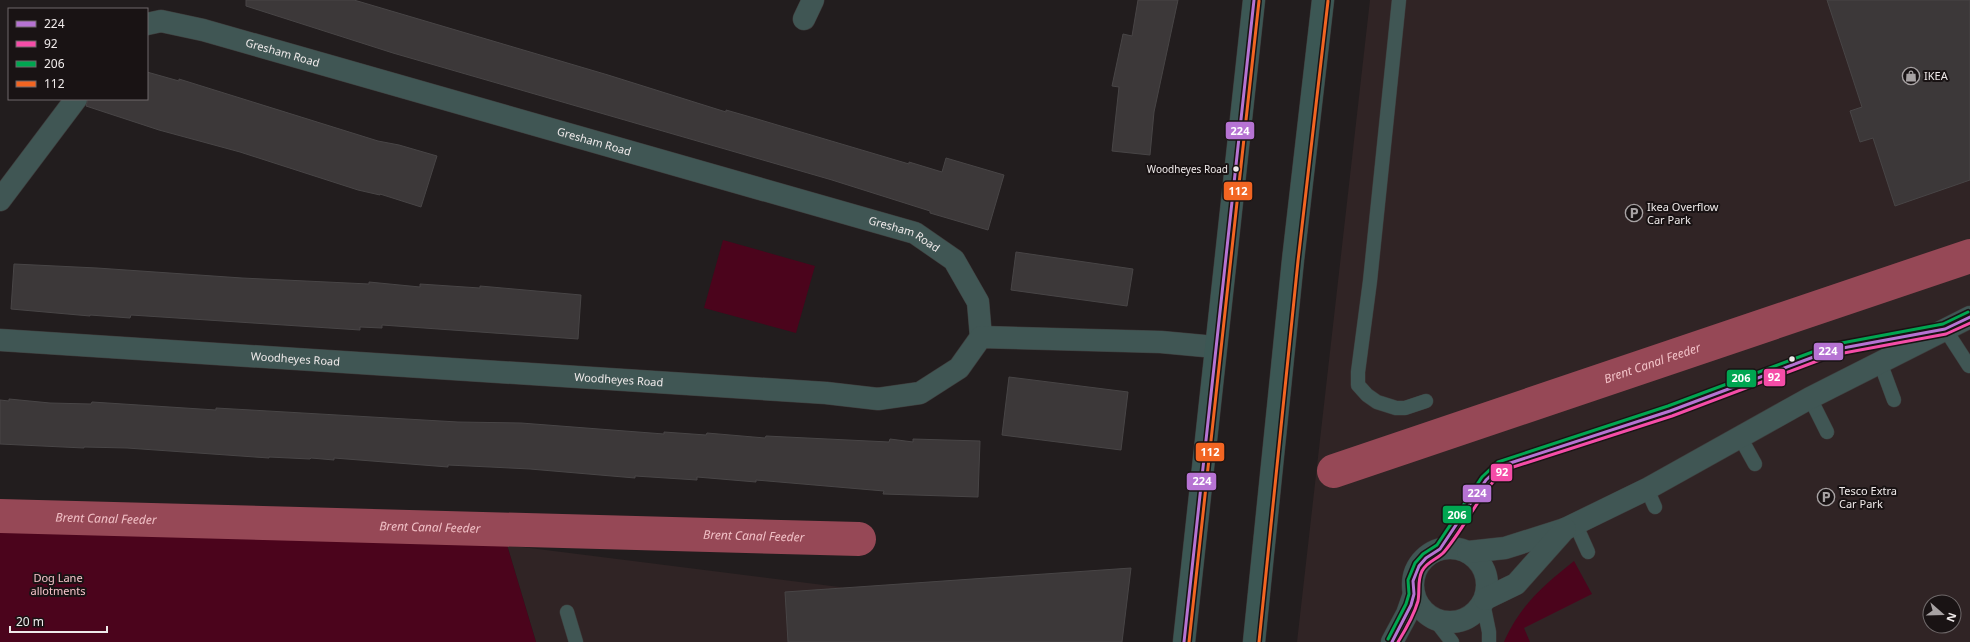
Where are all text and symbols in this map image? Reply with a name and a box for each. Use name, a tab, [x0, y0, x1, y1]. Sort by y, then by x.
legend	[8, 8, 148, 100]
text: 224	[44, 15, 65, 32]
text: 92	[44, 35, 58, 52]
street label: Gresham Road	[244, 35, 322, 70]
text: 206	[44, 55, 65, 72]
shop icon: IKEA	[1901, 66, 1921, 86]
place label: IKEA	[1924, 68, 1949, 83]
text: 112	[44, 75, 65, 92]
line badge: 224	[1225, 121, 1255, 140]
street label: Gresham Road	[555, 123, 633, 159]
text: 224	[1231, 123, 1250, 138]
place label: Woodheyes Road	[1147, 162, 1228, 176]
marker: Woodheyes Road	[1231, 164, 1241, 174]
line badge: 112	[1223, 181, 1253, 201]
text: 112	[1229, 183, 1247, 198]
place label: Ikea Overflow Car Park	[1647, 199, 1719, 227]
parking icon: Ikea Overflow Car Park	[1624, 203, 1644, 223]
street label: Gresham Road	[867, 212, 943, 255]
water label: Brent Canal Feeder	[1602, 338, 1704, 387]
line badge: 224	[1813, 342, 1844, 361]
text: 224	[1819, 343, 1838, 358]
street label: Woodheyes Road	[250, 348, 340, 369]
unlabelled marker	[1787, 354, 1797, 364]
line badge: 92	[1763, 368, 1786, 387]
street label: Woodheyes Road	[574, 369, 664, 390]
line badge: 206	[1726, 369, 1757, 388]
text: 92	[1768, 369, 1780, 384]
text: 206	[1732, 370, 1750, 385]
line badge: 112	[1195, 442, 1225, 462]
text: 112	[1201, 444, 1219, 459]
line badge: 92	[1490, 463, 1513, 482]
text: 92	[1496, 464, 1508, 479]
line badge: 224	[1186, 472, 1217, 491]
text: 224	[1193, 473, 1212, 488]
place label: Tesco Extra Car Park	[1839, 483, 1897, 511]
line badge: 224	[1462, 484, 1492, 503]
text: 224	[1468, 485, 1487, 500]
parking icon: Tesco Extra Car Park	[1816, 487, 1836, 507]
line badge: 206	[1442, 505, 1472, 524]
text: 206	[1448, 507, 1466, 522]
water label: Brent Canal Feeder	[55, 508, 158, 528]
water label: Brent Canal Feeder	[379, 517, 482, 537]
water label: Brent Canal Feeder	[703, 526, 806, 546]
park label: Dog Lane allotments	[31, 570, 86, 598]
north arrow	[1922, 594, 1962, 634]
scale bar	[10, 608, 107, 634]
text: N	[1943, 611, 1960, 624]
text: 20 m	[16, 613, 44, 630]

